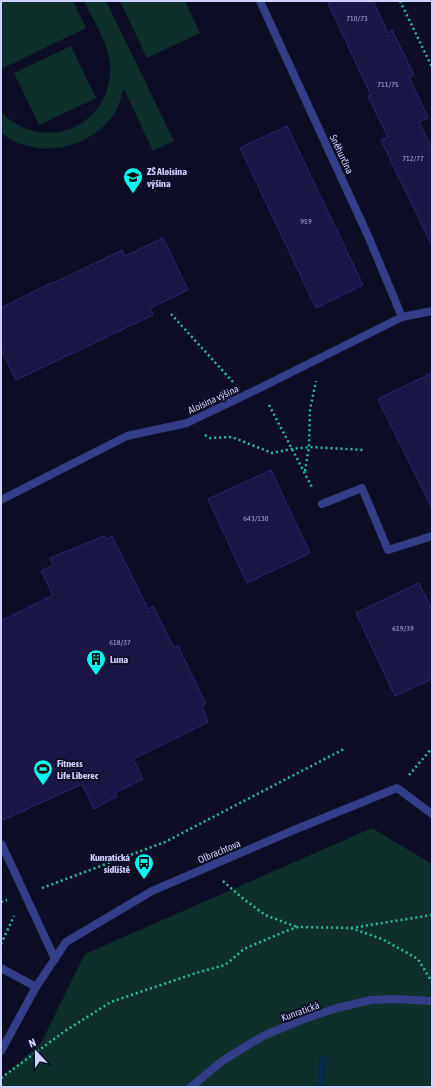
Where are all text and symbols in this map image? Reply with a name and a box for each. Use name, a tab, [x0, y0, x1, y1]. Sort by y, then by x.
house number: 710/73	[346, 14, 368, 23]
house number: 711/75	[377, 80, 399, 89]
street label: Sněhurčina	[328, 133, 355, 176]
house number: 712/77	[402, 154, 424, 163]
school or university icon: ZŠ Aloisina výšina	[122, 166, 144, 194]
place label: ZŠ Aloisina výšina	[147, 166, 187, 189]
house number: 959	[300, 217, 312, 226]
street label: Aloisina výšina	[186, 383, 241, 416]
house number: 643/130	[243, 514, 269, 523]
house number: 619/39	[392, 624, 414, 633]
house number: 618/37	[109, 638, 131, 647]
building icon: Luna	[85, 648, 107, 676]
place label: Luna	[110, 654, 129, 665]
sports icon: Fitness Life Liberec	[32, 758, 54, 786]
place label: Fitness Life Liberec	[57, 758, 99, 781]
street label: Olbrachtova	[196, 837, 242, 865]
place label: Kunratická sídliště	[90, 852, 130, 875]
bus stop icon: Kunratická sídliště	[133, 852, 155, 880]
street label: Kunratická	[280, 999, 321, 1023]
north arrow	[16, 1032, 56, 1072]
text: N	[27, 1036, 38, 1050]

